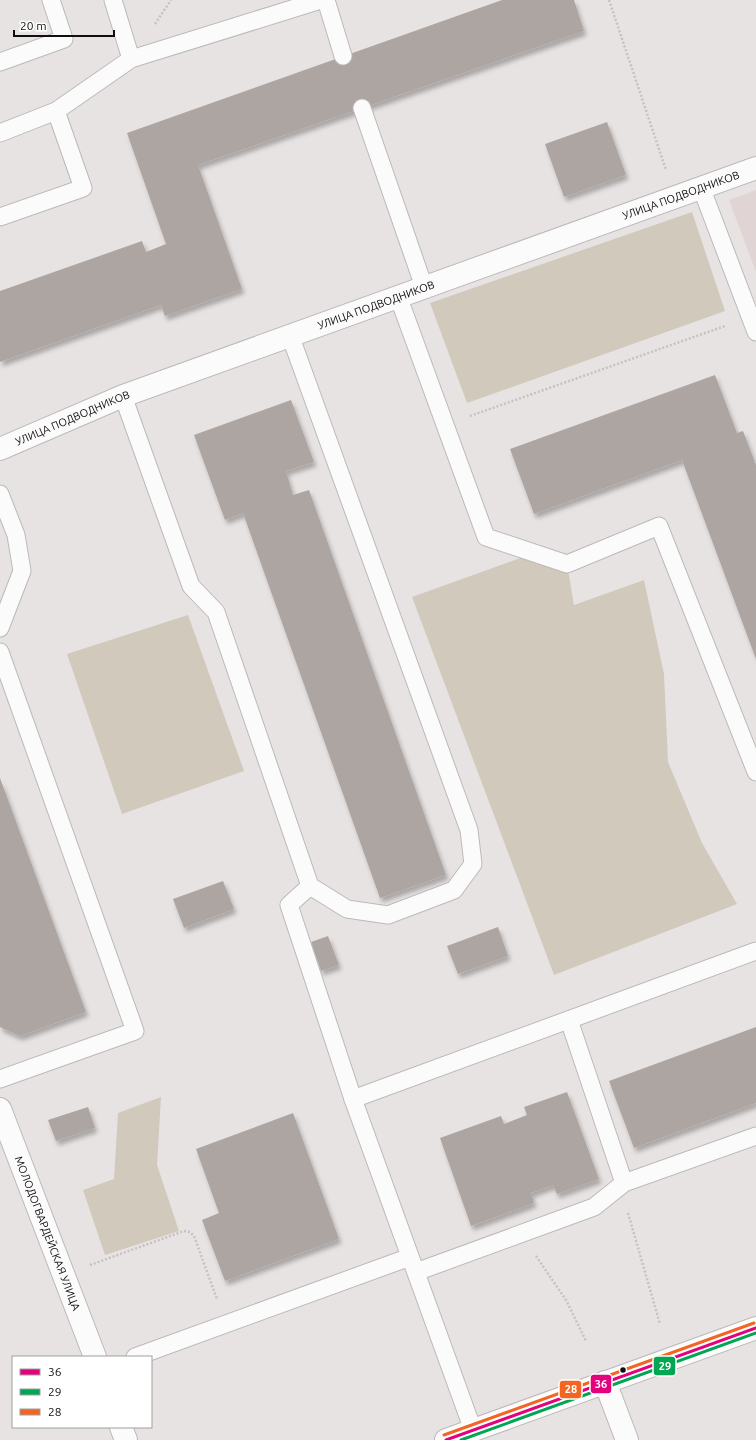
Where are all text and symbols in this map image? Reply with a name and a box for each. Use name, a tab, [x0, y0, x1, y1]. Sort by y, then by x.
scale bar	[14, 12, 114, 38]
text: 20 m	[20, 19, 47, 32]
street label: УЛИЦА ПОДВОДНИКОВ	[621, 169, 741, 222]
street label: УЛИЦА ПОДВОДНИКОВ	[316, 278, 436, 331]
street label: УЛИЦА ПОДВОДНИКОВ	[14, 388, 131, 448]
street label: МОЛОДОГВАРДЕЙСКАЯ УЛИЦА	[13, 1154, 83, 1313]
legend	[12, 1356, 152, 1428]
line badge: 29	[653, 1356, 676, 1376]
text: 29	[659, 1360, 671, 1372]
text: 36	[48, 1365, 62, 1378]
unlabelled marker	[618, 1365, 628, 1375]
line badge: 36	[590, 1374, 612, 1394]
text: 36	[595, 1378, 607, 1390]
line badge: 28	[559, 1380, 582, 1399]
text: 28	[565, 1383, 577, 1395]
text: 29	[48, 1385, 62, 1398]
text: 28	[48, 1405, 62, 1418]

